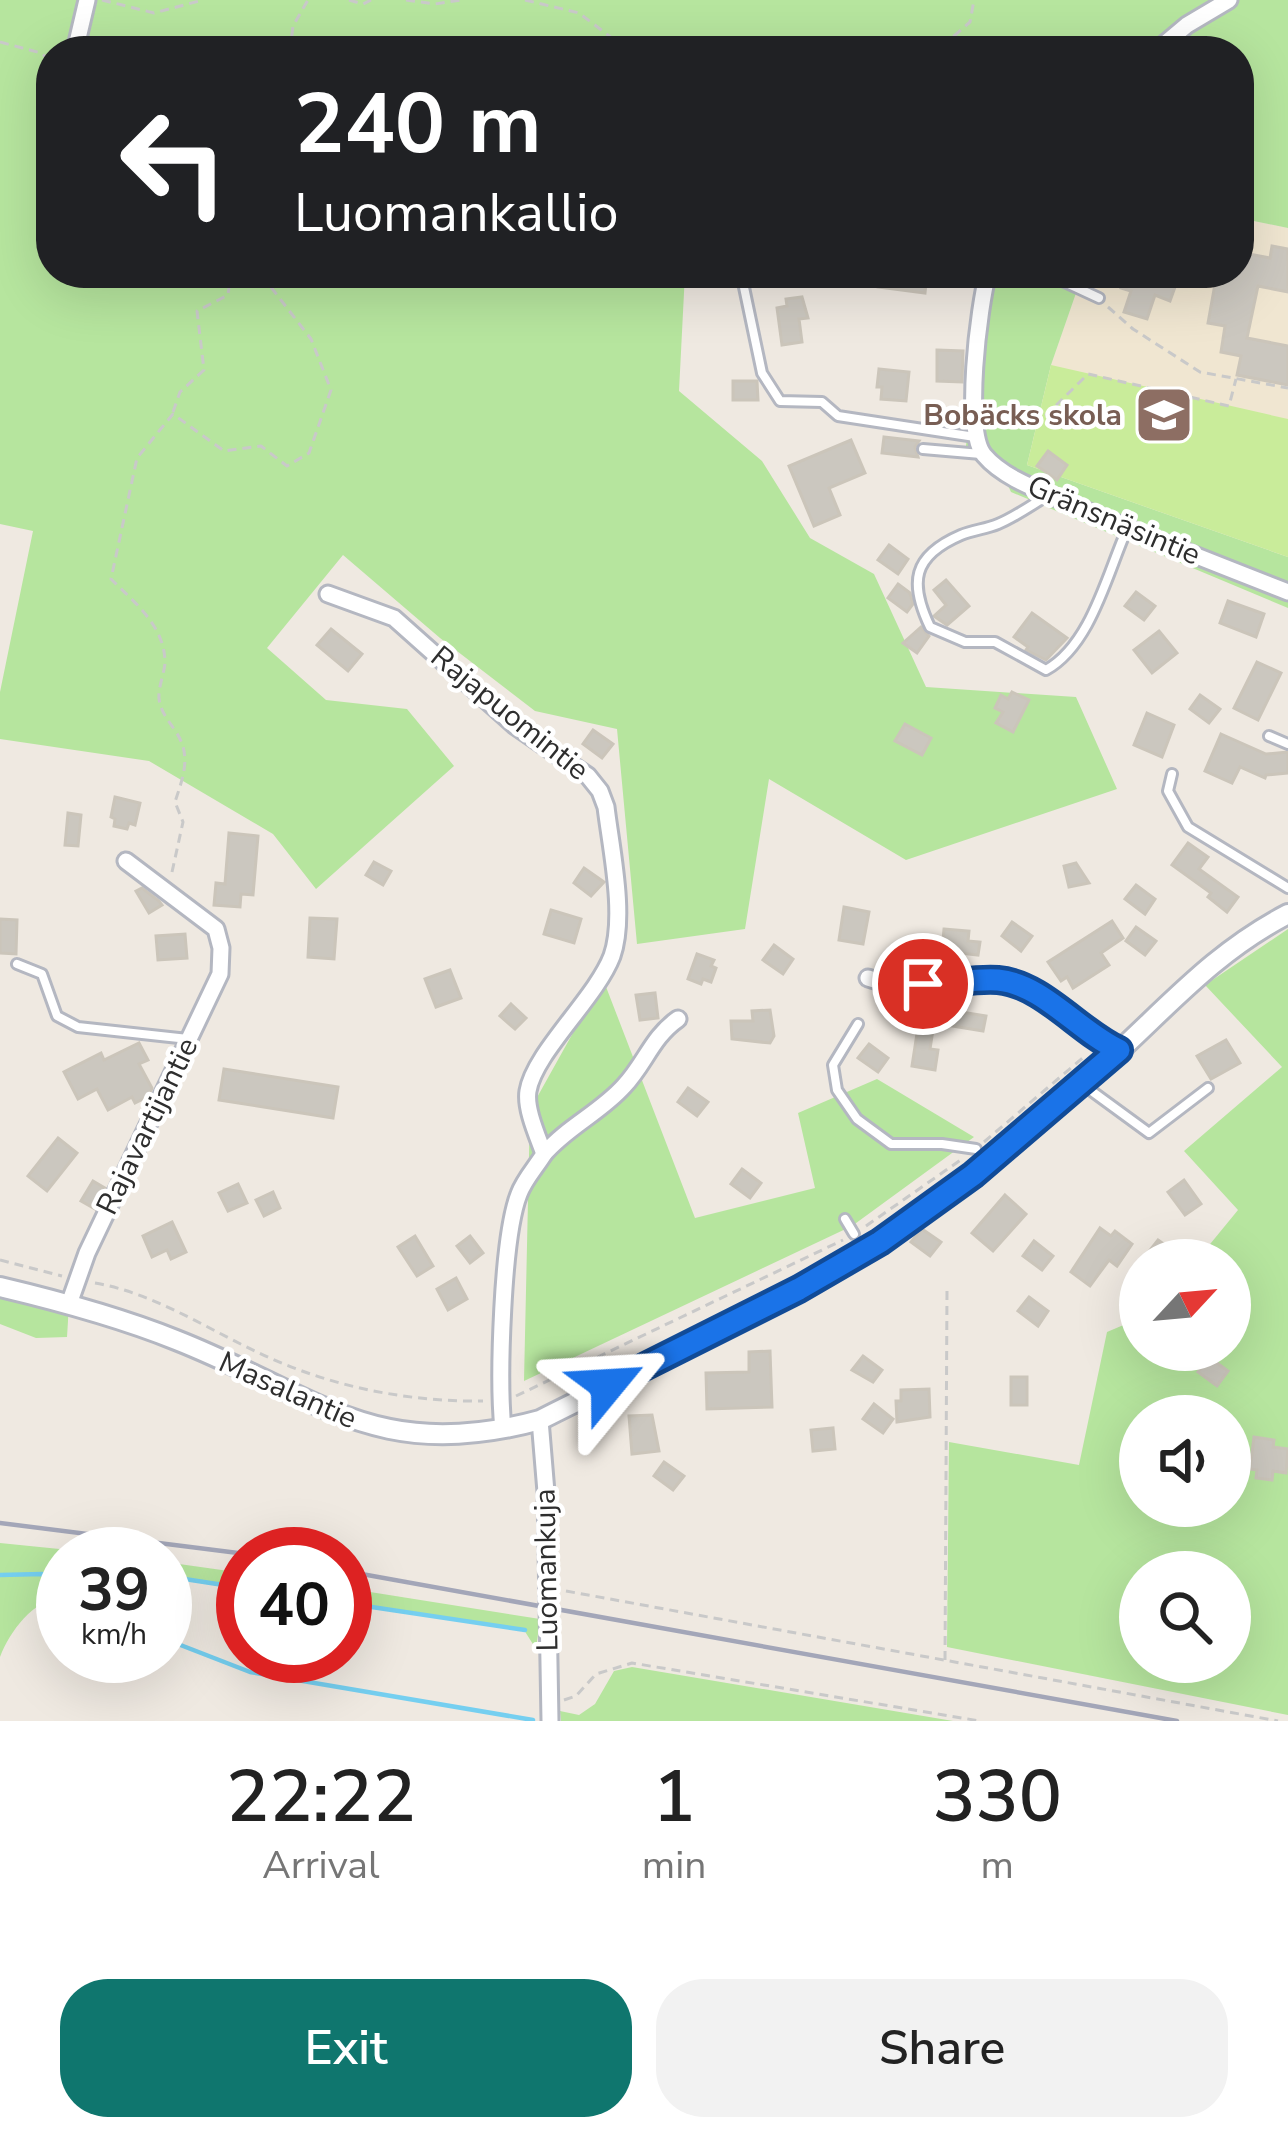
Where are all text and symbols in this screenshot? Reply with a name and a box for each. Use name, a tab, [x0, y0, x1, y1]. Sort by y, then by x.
text: 240 m	[294, 67, 542, 182]
icon: left	[96, 84, 252, 240]
text: Luomankallio	[294, 176, 619, 250]
school or university icon: Bobäcks skola	[1133, 384, 1195, 446]
place label: Bobäcks skola	[923, 395, 1122, 436]
street label: Gränsnäsintie	[1021, 466, 1207, 575]
street label: Rajapuomintie	[422, 637, 598, 790]
pin	[872, 933, 974, 1035]
icon: arrive	[890, 951, 956, 1017]
street label: Rajavartijantie	[87, 1031, 208, 1222]
north arrow	[1119, 1239, 1251, 1371]
map controls	[1119, 1239, 1251, 1683]
position arrow	[545, 1322, 671, 1448]
street label: Masalantie	[212, 1342, 363, 1439]
button: sound	[1119, 1395, 1251, 1527]
street label: Luomankuja	[525, 1488, 568, 1652]
speed limit sign: 40	[216, 1527, 372, 1683]
text: 39	[78, 1549, 150, 1631]
button: search	[1119, 1551, 1251, 1683]
text: km/h	[81, 1614, 147, 1655]
text: 22:22	[226, 1748, 416, 1846]
text: 1	[653, 1748, 696, 1846]
text: 330	[932, 1748, 1062, 1846]
text: Arrival	[262, 1839, 380, 1892]
text: min	[642, 1839, 706, 1892]
text: m	[980, 1839, 1014, 1892]
button: Exit	[60, 1979, 632, 2117]
button: Share	[656, 1979, 1228, 2117]

